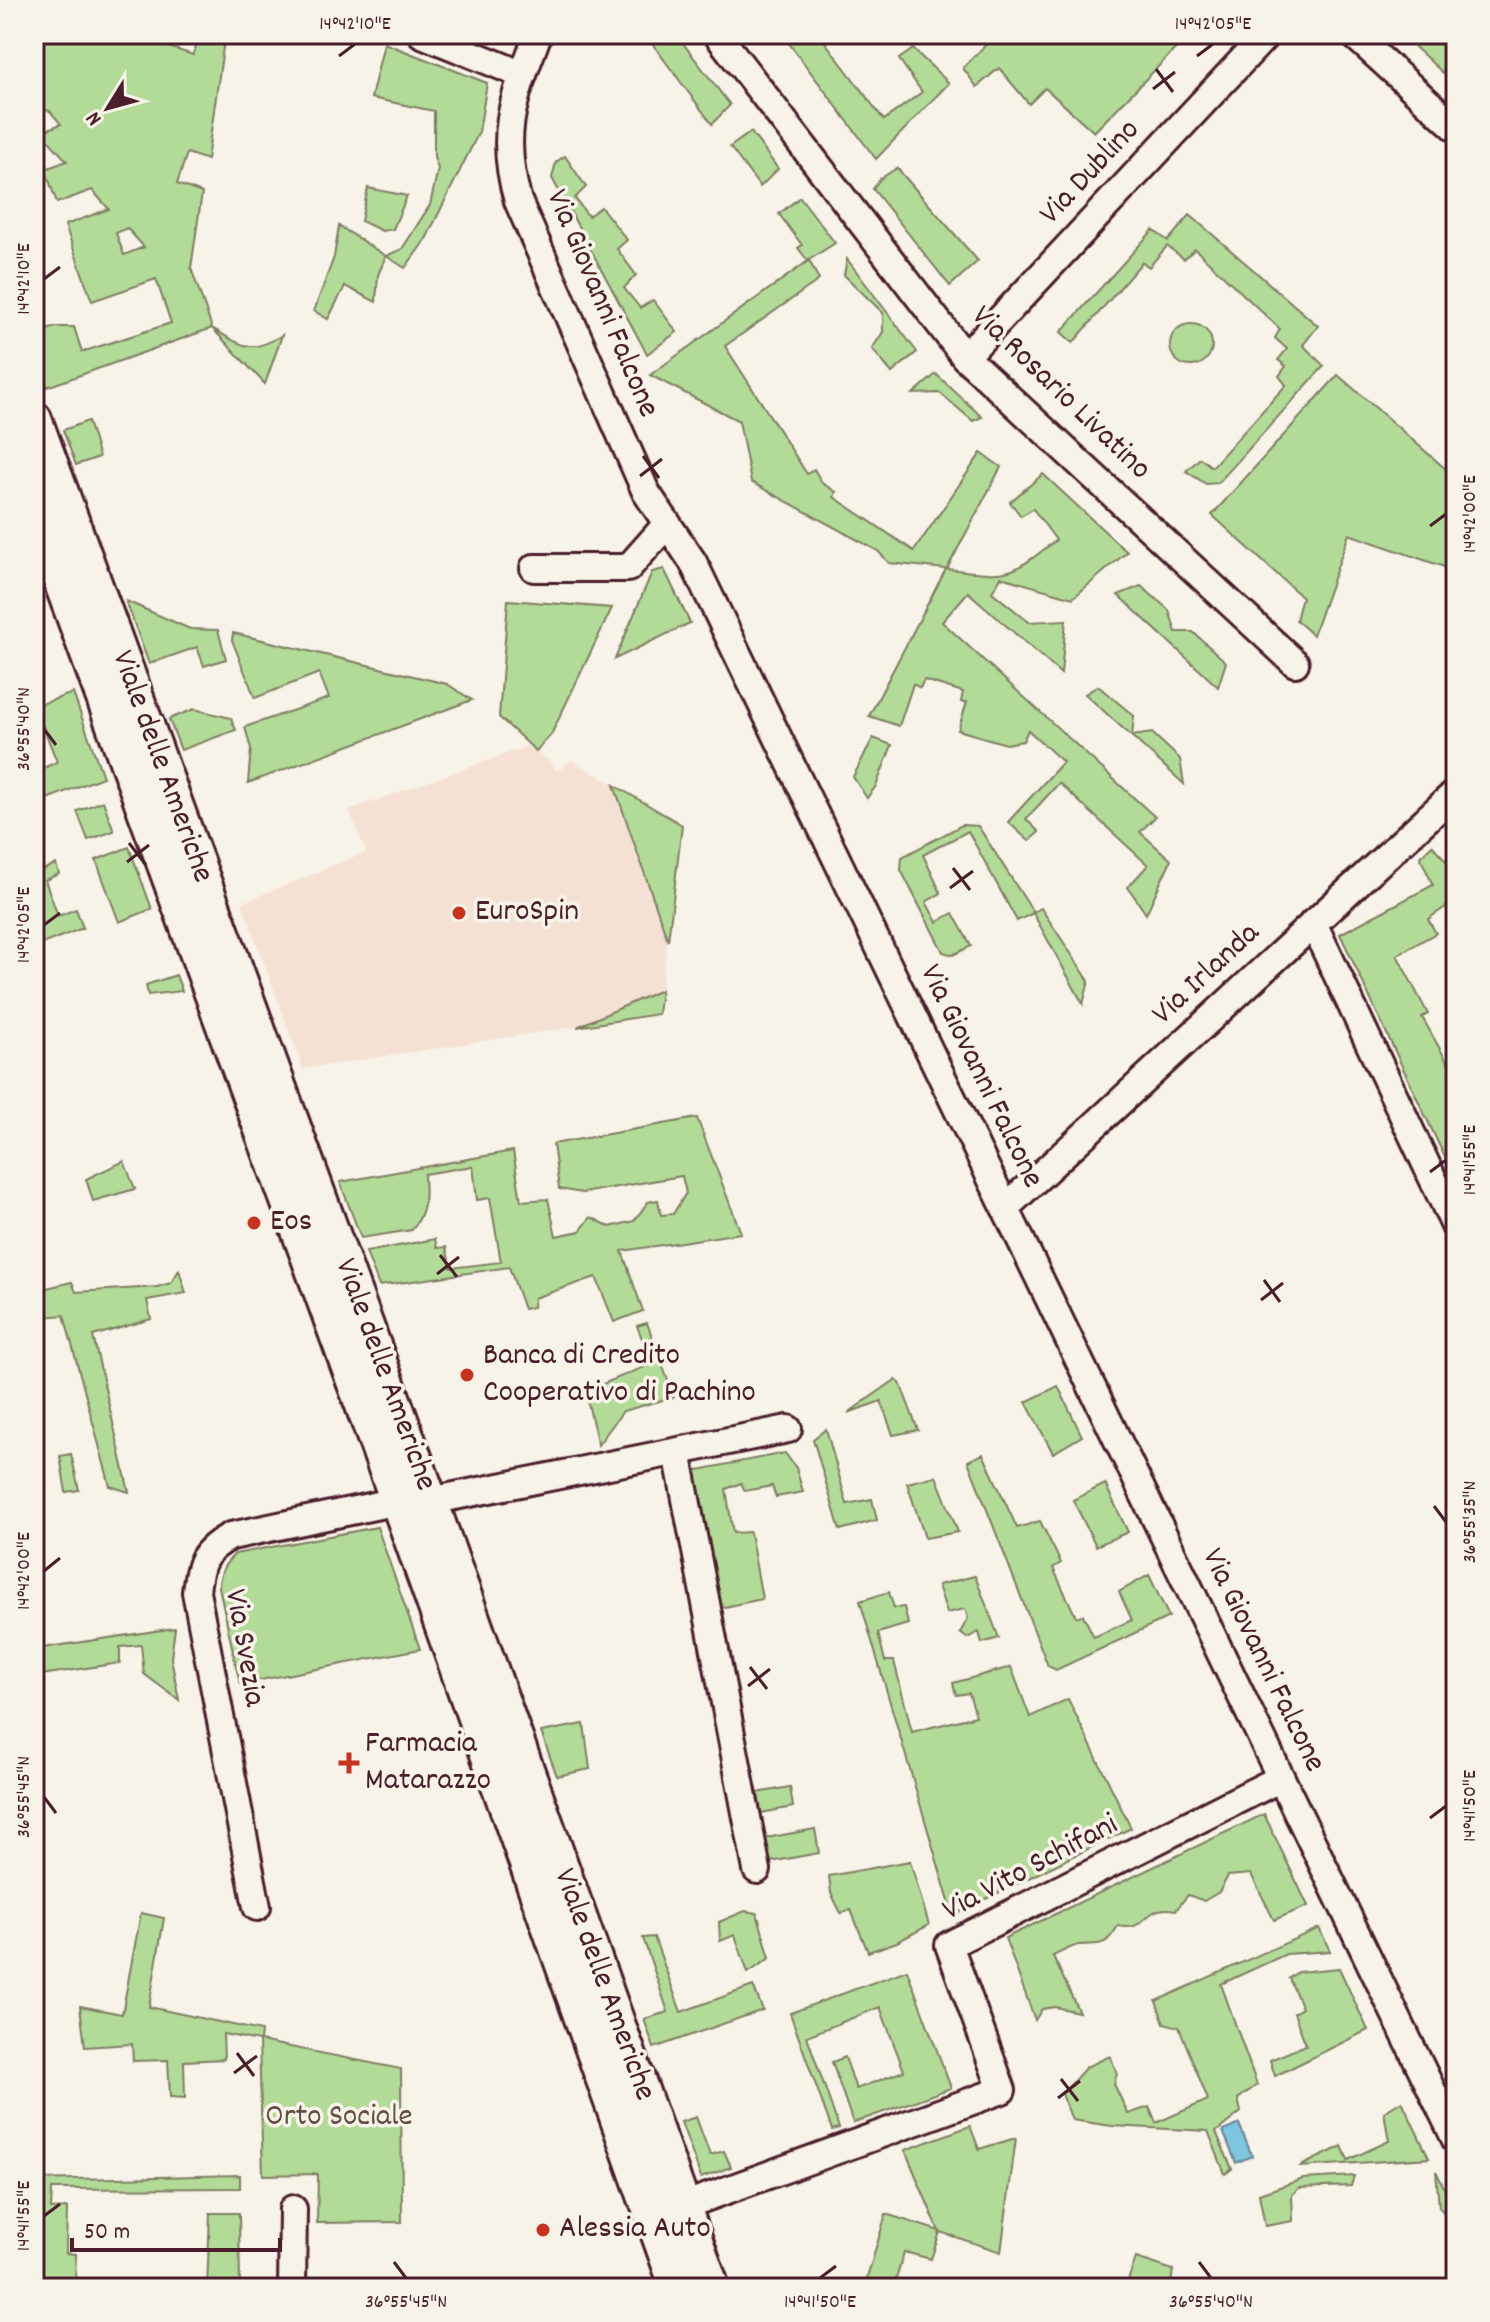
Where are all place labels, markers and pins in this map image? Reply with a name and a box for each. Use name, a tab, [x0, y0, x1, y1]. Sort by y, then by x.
place label: EuroSpin	[475, 890, 579, 936]
marker: EuroSpin	[450, 904, 468, 922]
place label: Eos	[270, 1200, 312, 1246]
marker: Eos	[245, 1214, 263, 1232]
place label: Banca di Credito Cooperativo di Pachino	[483, 1334, 756, 1417]
marker: Banca di Credito Cooperativo di Pachino	[458, 1366, 476, 1384]
place label: Farmacia Matarazzo	[365, 1722, 491, 1805]
marker: Farmacia Matarazzo	[340, 1754, 358, 1772]
place label: Alessia Auto	[559, 2207, 711, 2253]
marker: Alessia Auto	[534, 2221, 552, 2239]

